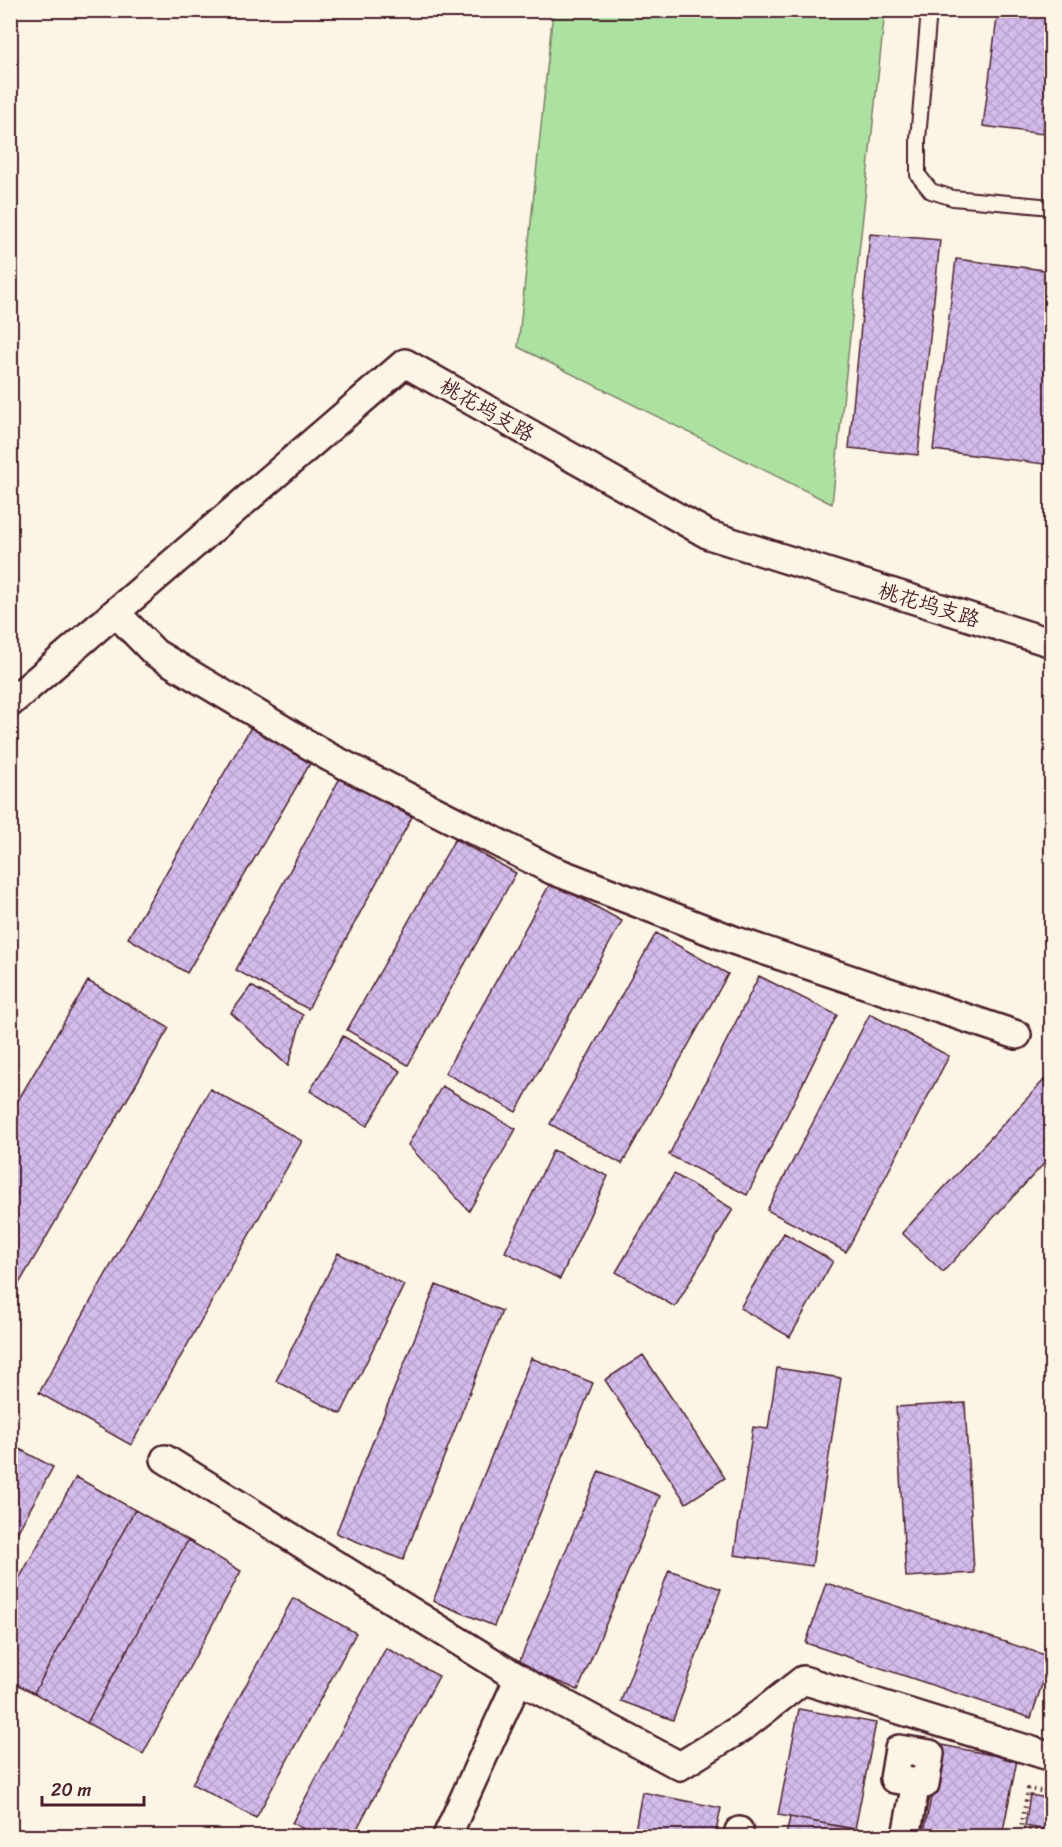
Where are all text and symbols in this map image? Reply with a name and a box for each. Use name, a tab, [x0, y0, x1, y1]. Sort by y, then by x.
street label: 桃花坞支路	[432, 367, 542, 453]
street label: 桃花坞支路	[873, 571, 985, 639]
scale bar	[42, 1769, 144, 1807]
text: 20 m	[51, 1774, 91, 1806]

